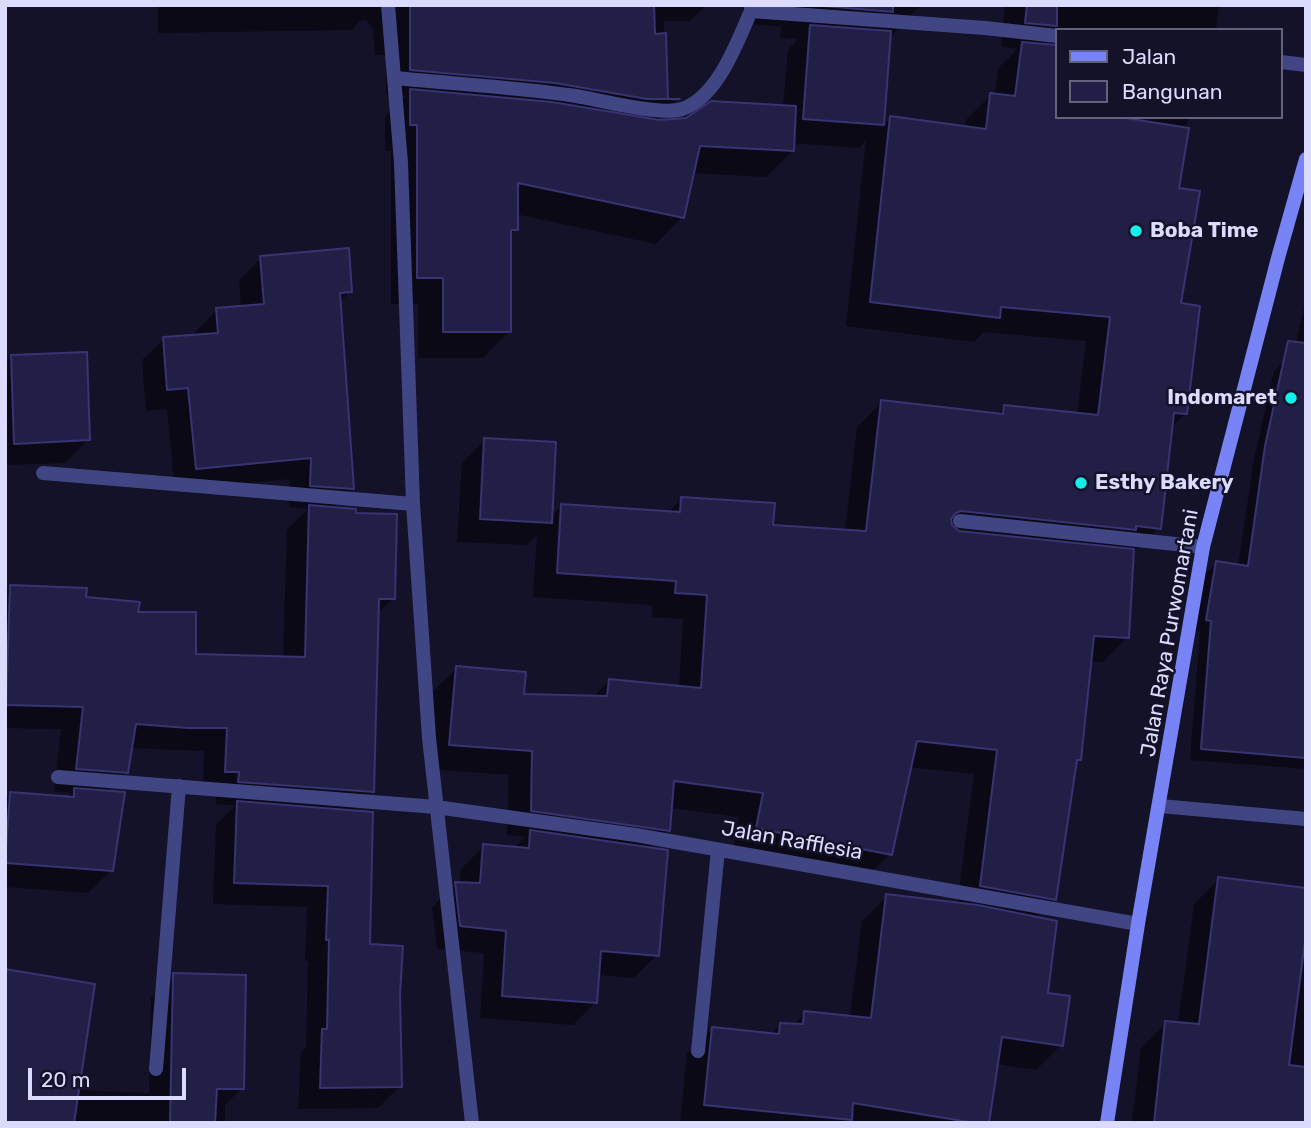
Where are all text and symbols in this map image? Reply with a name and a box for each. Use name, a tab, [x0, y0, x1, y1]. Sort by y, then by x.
legend	[1056, 28, 1283, 119]
text: Jalan	[1122, 44, 1176, 69]
text: Bangunan	[1122, 79, 1223, 104]
place label: Boba Time	[1150, 218, 1258, 244]
marker: Boba Time	[1128, 223, 1144, 239]
place label: Indomaret	[1167, 385, 1277, 411]
marker: Indomaret	[1283, 390, 1299, 406]
place label: Esthy Bakery	[1095, 470, 1234, 496]
marker: Esthy Bakery	[1073, 475, 1089, 491]
street label: Jalan Raya Purwomartani	[1136, 507, 1204, 759]
street label: Jalan Rafflesia	[719, 816, 865, 866]
scale bar	[32, 1054, 189, 1098]
text: 20 m	[41, 1067, 90, 1092]

